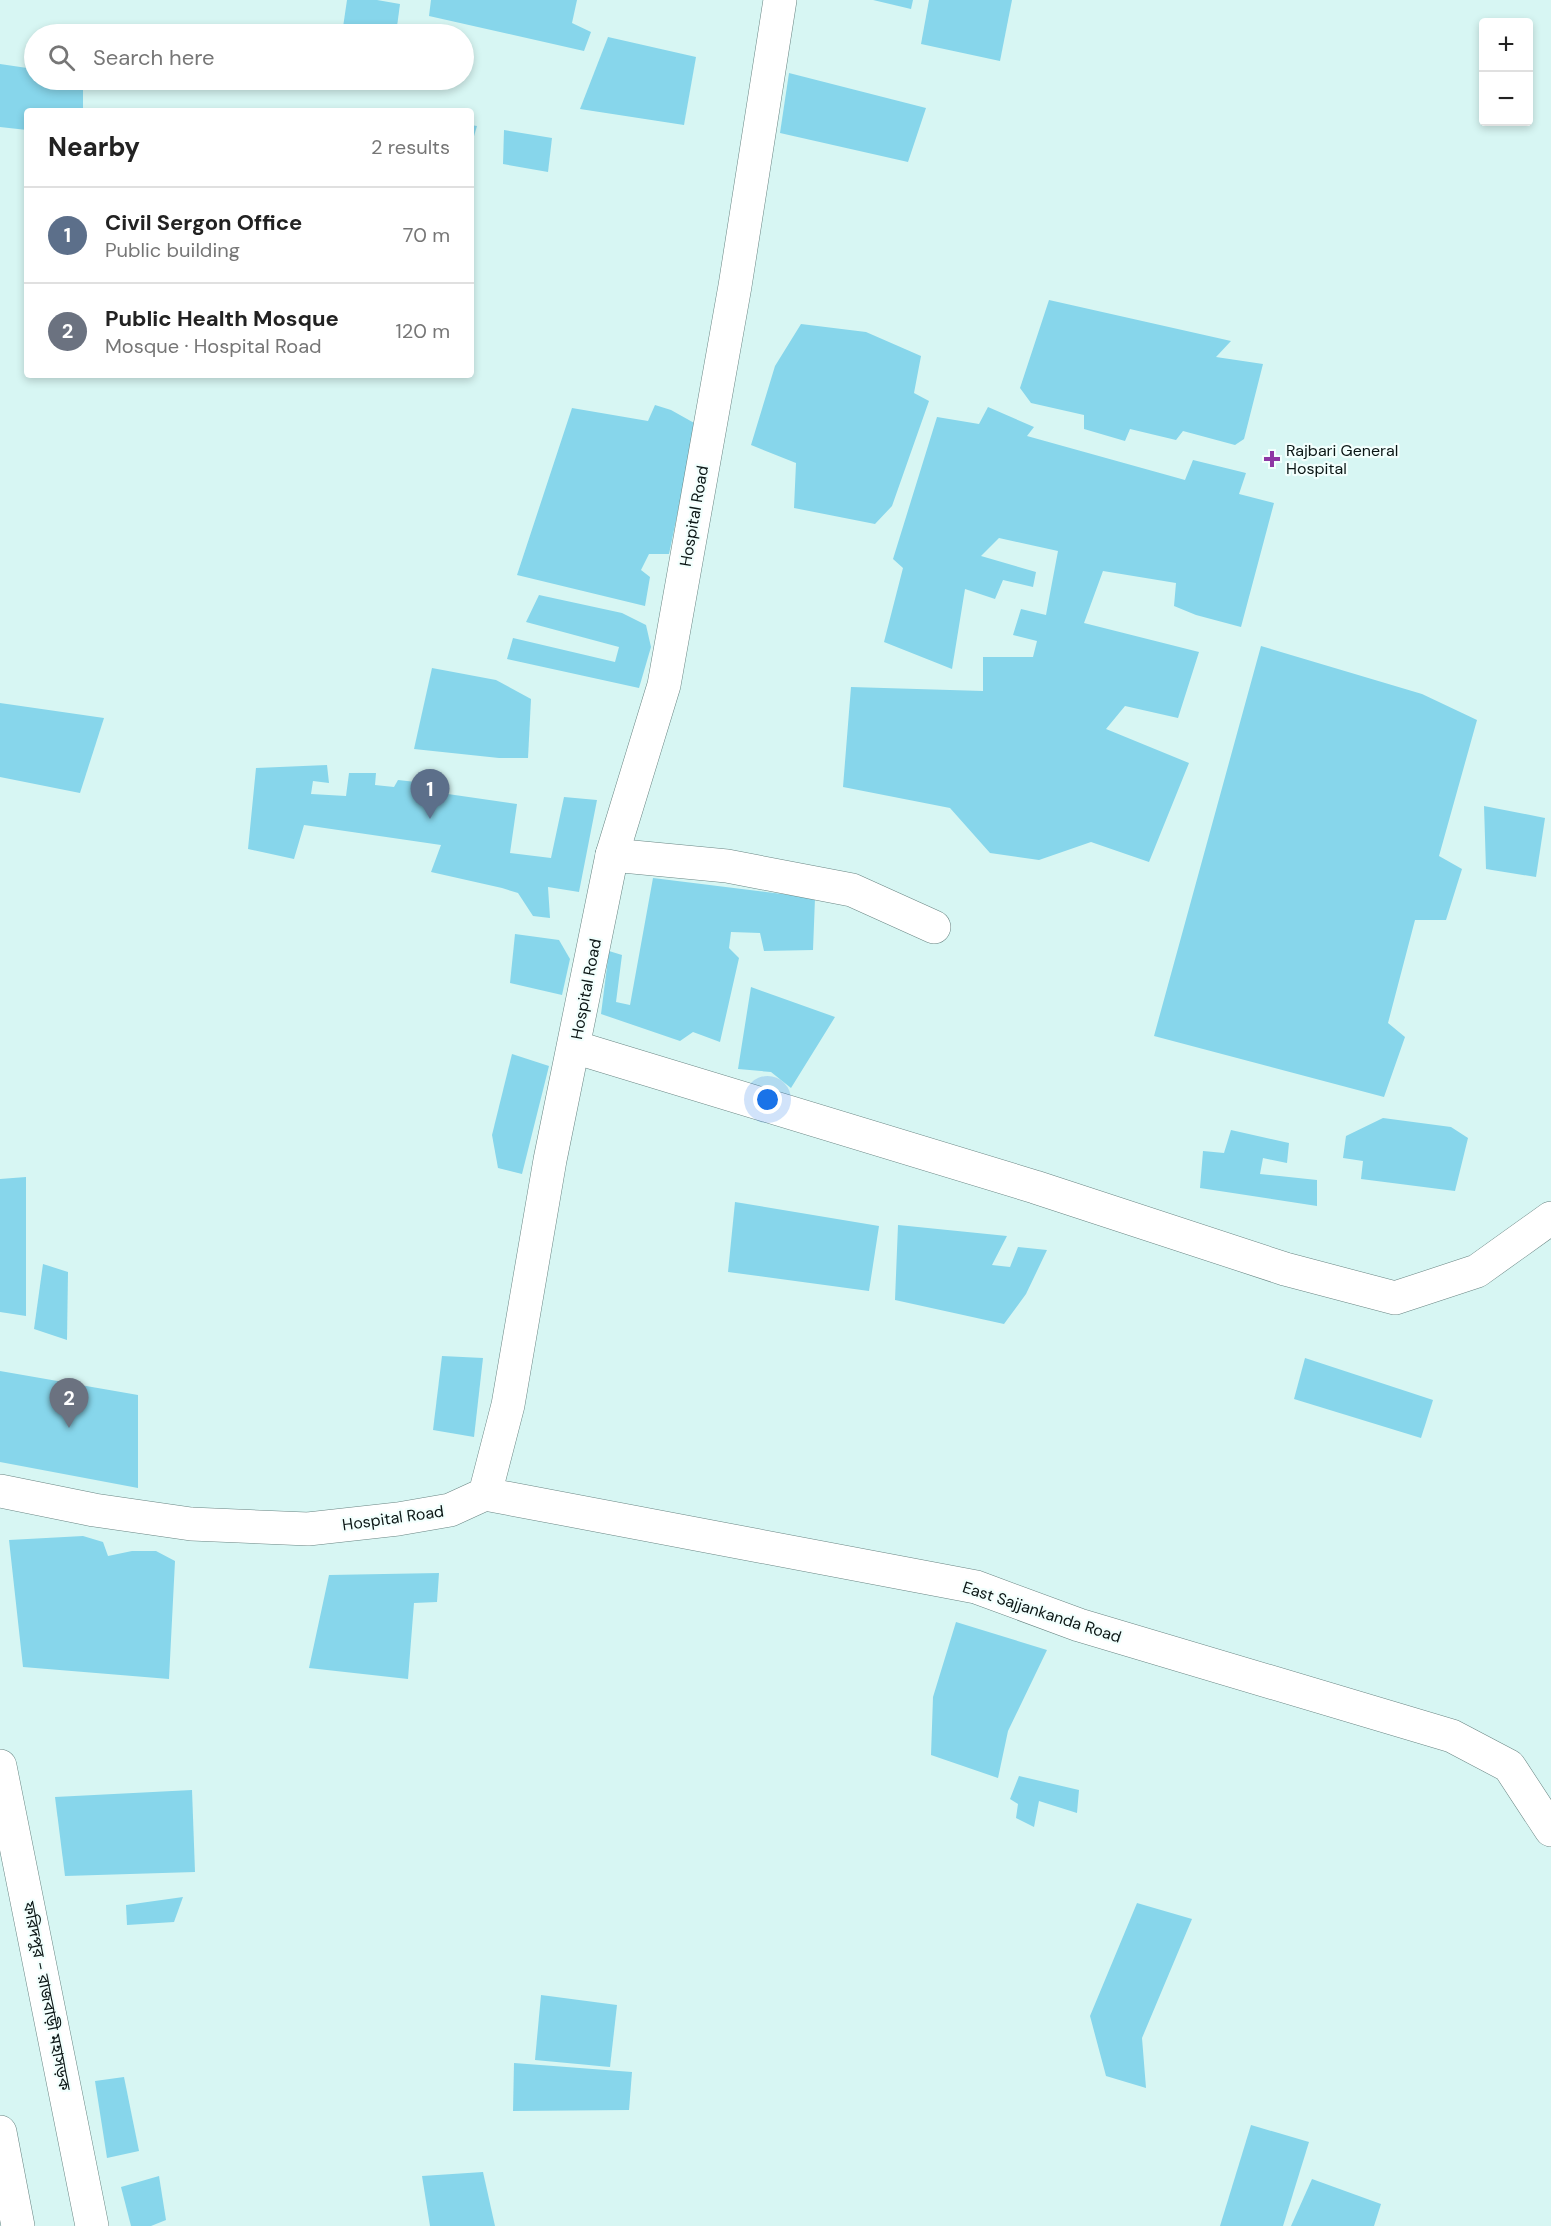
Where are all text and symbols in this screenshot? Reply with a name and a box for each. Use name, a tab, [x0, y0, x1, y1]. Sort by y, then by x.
map controls	[1479, 18, 1533, 126]
button: +	[1479, 18, 1533, 72]
search box	[24, 24, 474, 90]
icon: search	[45, 41, 78, 74]
text: Search here	[93, 43, 214, 72]
button: −	[1479, 72, 1533, 126]
text: Nearby	[48, 130, 140, 164]
text: 2 results	[371, 134, 450, 160]
text: Civil Sergon Office	[105, 208, 302, 237]
text: 1	[64, 222, 71, 248]
text: 70 m	[403, 222, 450, 248]
text: Public building	[105, 237, 240, 263]
text: Public Health Mosque	[105, 304, 339, 333]
text: 2	[62, 318, 73, 344]
text: 120 m	[396, 318, 450, 344]
text: Mosque · Hospital Road	[105, 333, 322, 359]
place label: Rajbari General Hospital	[1286, 440, 1398, 479]
marker: Rajbari General Hospital	[1263, 450, 1281, 468]
street label: Hospital Road	[675, 464, 713, 568]
pin: 1	[410, 770, 450, 819]
street label: Hospital Road	[566, 937, 606, 1041]
your location	[753, 1085, 782, 1114]
pin: 2	[50, 1378, 88, 1428]
street label: Hospital Road	[341, 1500, 445, 1536]
street label: East Sajjankanda Road	[960, 1576, 1124, 1648]
street label: ফরিদপুর - রাজবাড়ী মহাসড়ক	[18, 1899, 76, 2093]

